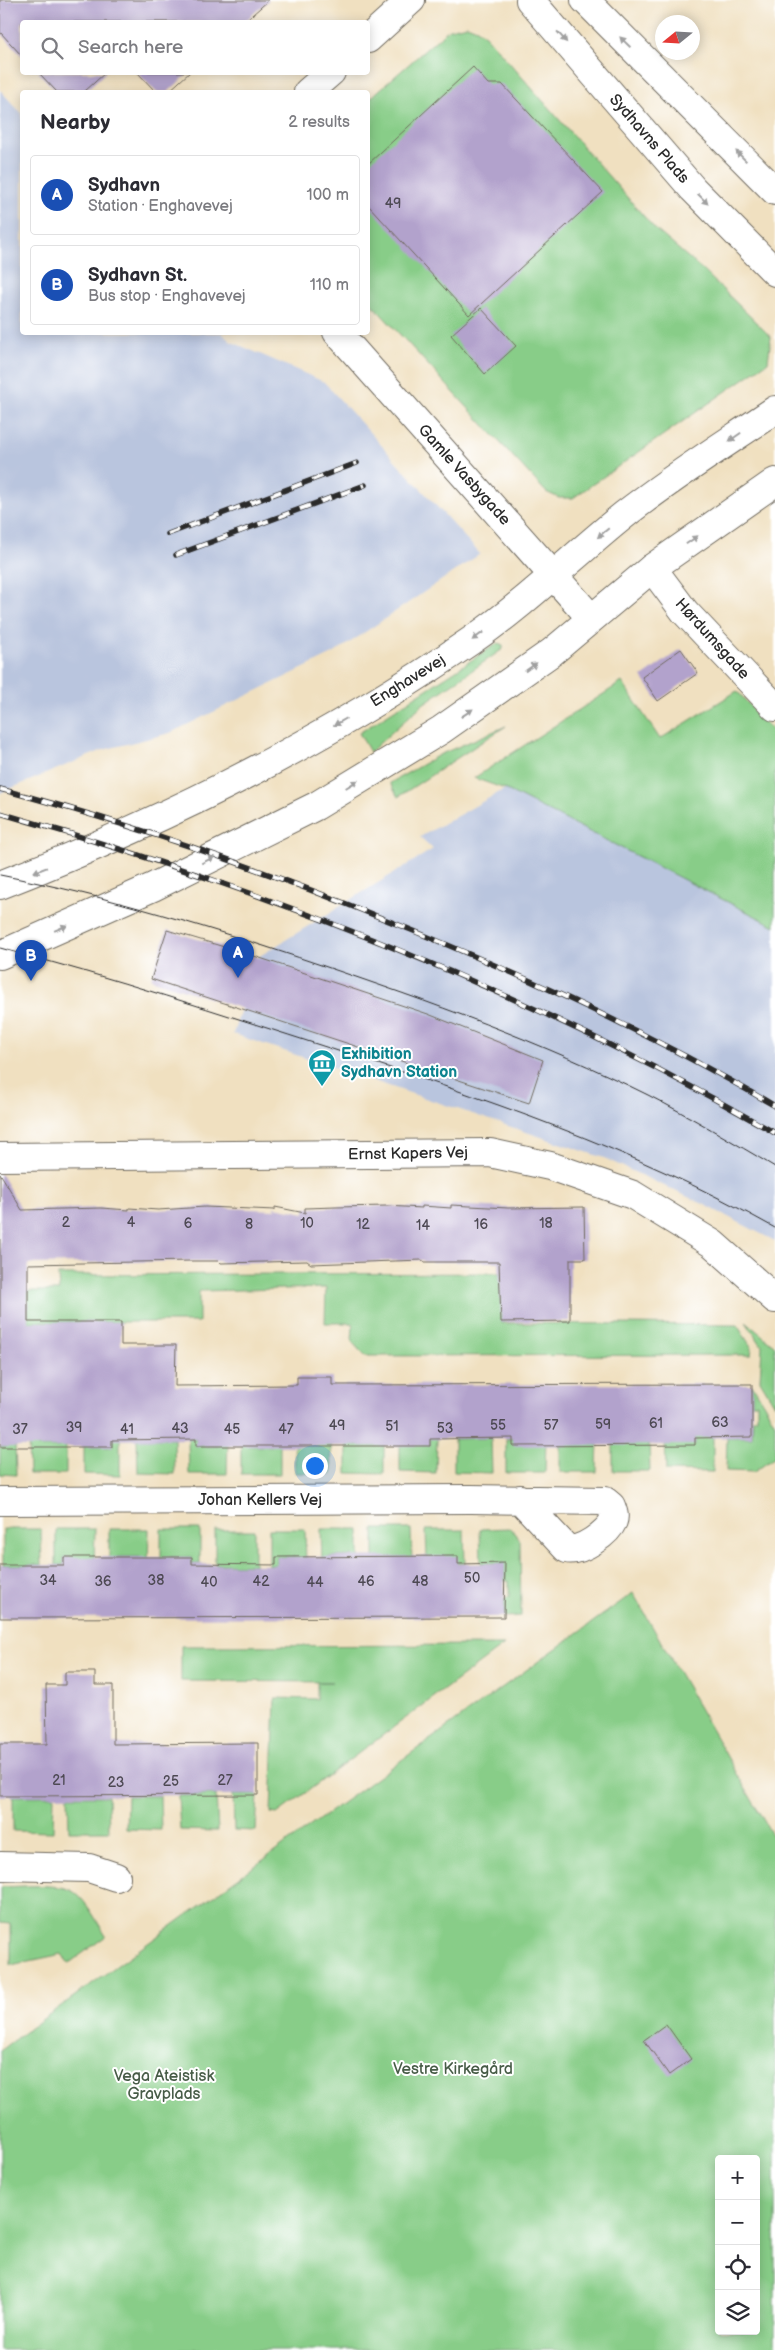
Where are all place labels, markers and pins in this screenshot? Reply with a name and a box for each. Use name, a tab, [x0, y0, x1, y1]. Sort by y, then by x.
pin: A	[222, 937, 254, 978]
pin: B	[15, 940, 47, 981]
place label: Exhibition Sydhavn Station	[341, 1045, 457, 1082]
museum icon: Exhibition Sydhavn Station	[307, 1048, 337, 1087]

